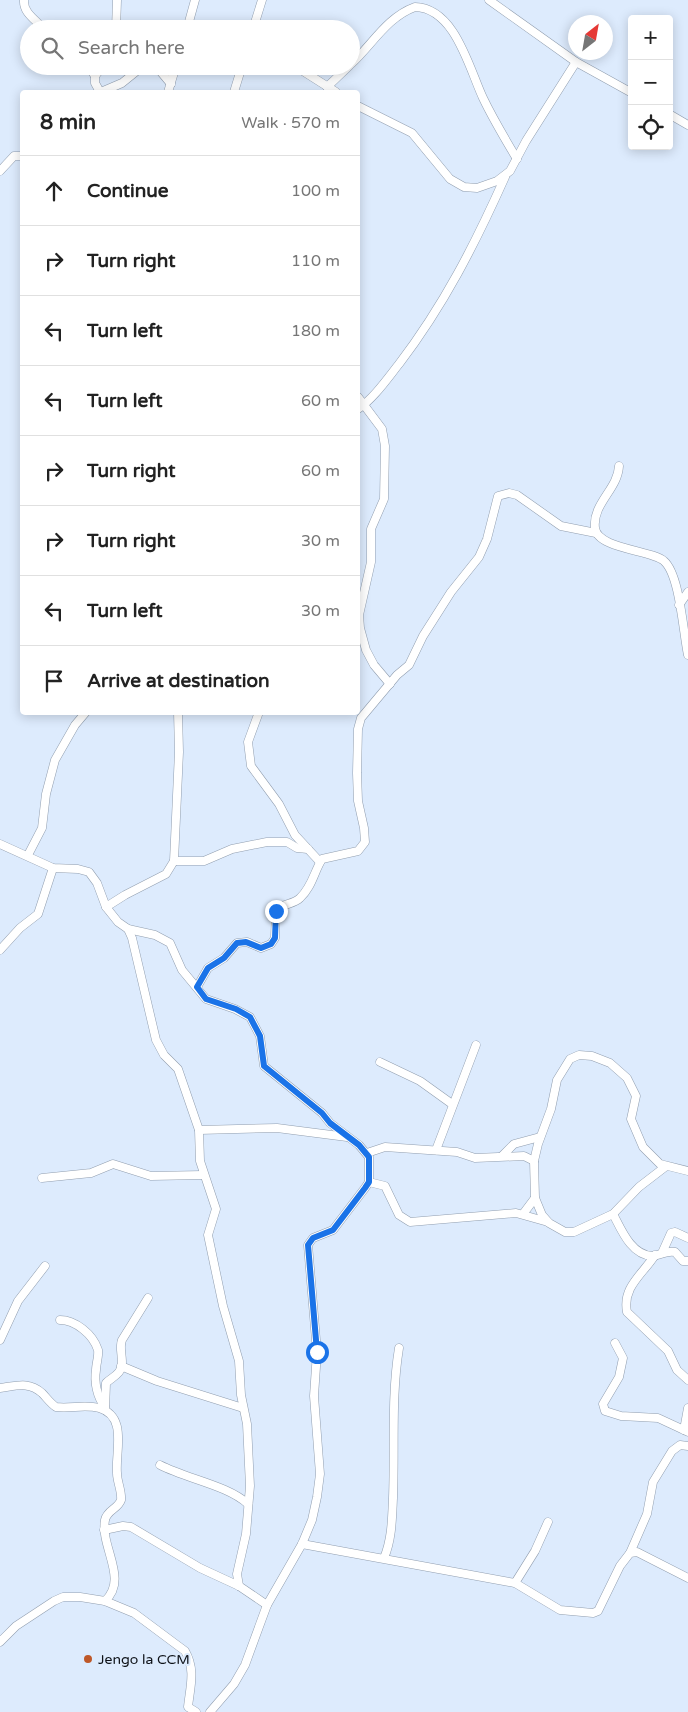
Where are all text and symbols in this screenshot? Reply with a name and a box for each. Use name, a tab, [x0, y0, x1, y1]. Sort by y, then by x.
north arrow	[568, 15, 613, 60]
map controls	[628, 15, 673, 150]
button: +	[628, 15, 673, 60]
search box	[20, 20, 360, 75]
icon: search	[38, 34, 66, 62]
text: Search here	[78, 37, 185, 59]
button: −	[628, 60, 673, 105]
button: locate	[628, 105, 673, 150]
text: 8 min	[40, 110, 96, 135]
text: Walk · 570 m	[241, 113, 340, 133]
icon: ahead	[40, 177, 68, 205]
text: Continue	[87, 180, 169, 202]
text: 100 m	[291, 181, 340, 201]
icon: right	[40, 247, 68, 275]
text: Turn right	[87, 250, 175, 272]
text: 110 m	[291, 251, 340, 271]
icon: left	[40, 317, 68, 345]
text: Turn left	[87, 320, 163, 342]
text: 180 m	[291, 321, 340, 341]
icon: left	[40, 387, 68, 415]
text: Turn left	[87, 390, 163, 412]
text: 60 m	[301, 391, 340, 411]
icon: right	[40, 457, 68, 485]
text: Turn right	[87, 460, 175, 482]
text: 60 m	[301, 461, 340, 481]
icon: right	[40, 527, 68, 555]
text: Turn right	[87, 530, 175, 552]
text: 30 m	[301, 531, 340, 551]
icon: left	[40, 597, 68, 625]
text: Turn left	[87, 600, 163, 622]
text: 30 m	[301, 601, 340, 621]
icon: arrive	[40, 667, 68, 695]
text: Arrive at destination	[87, 670, 270, 692]
route end	[265, 900, 288, 923]
route start	[306, 1341, 329, 1364]
place label: Jengo la CCM	[98, 1651, 190, 1668]
marker: Jengo la CCM	[82, 1653, 94, 1665]

